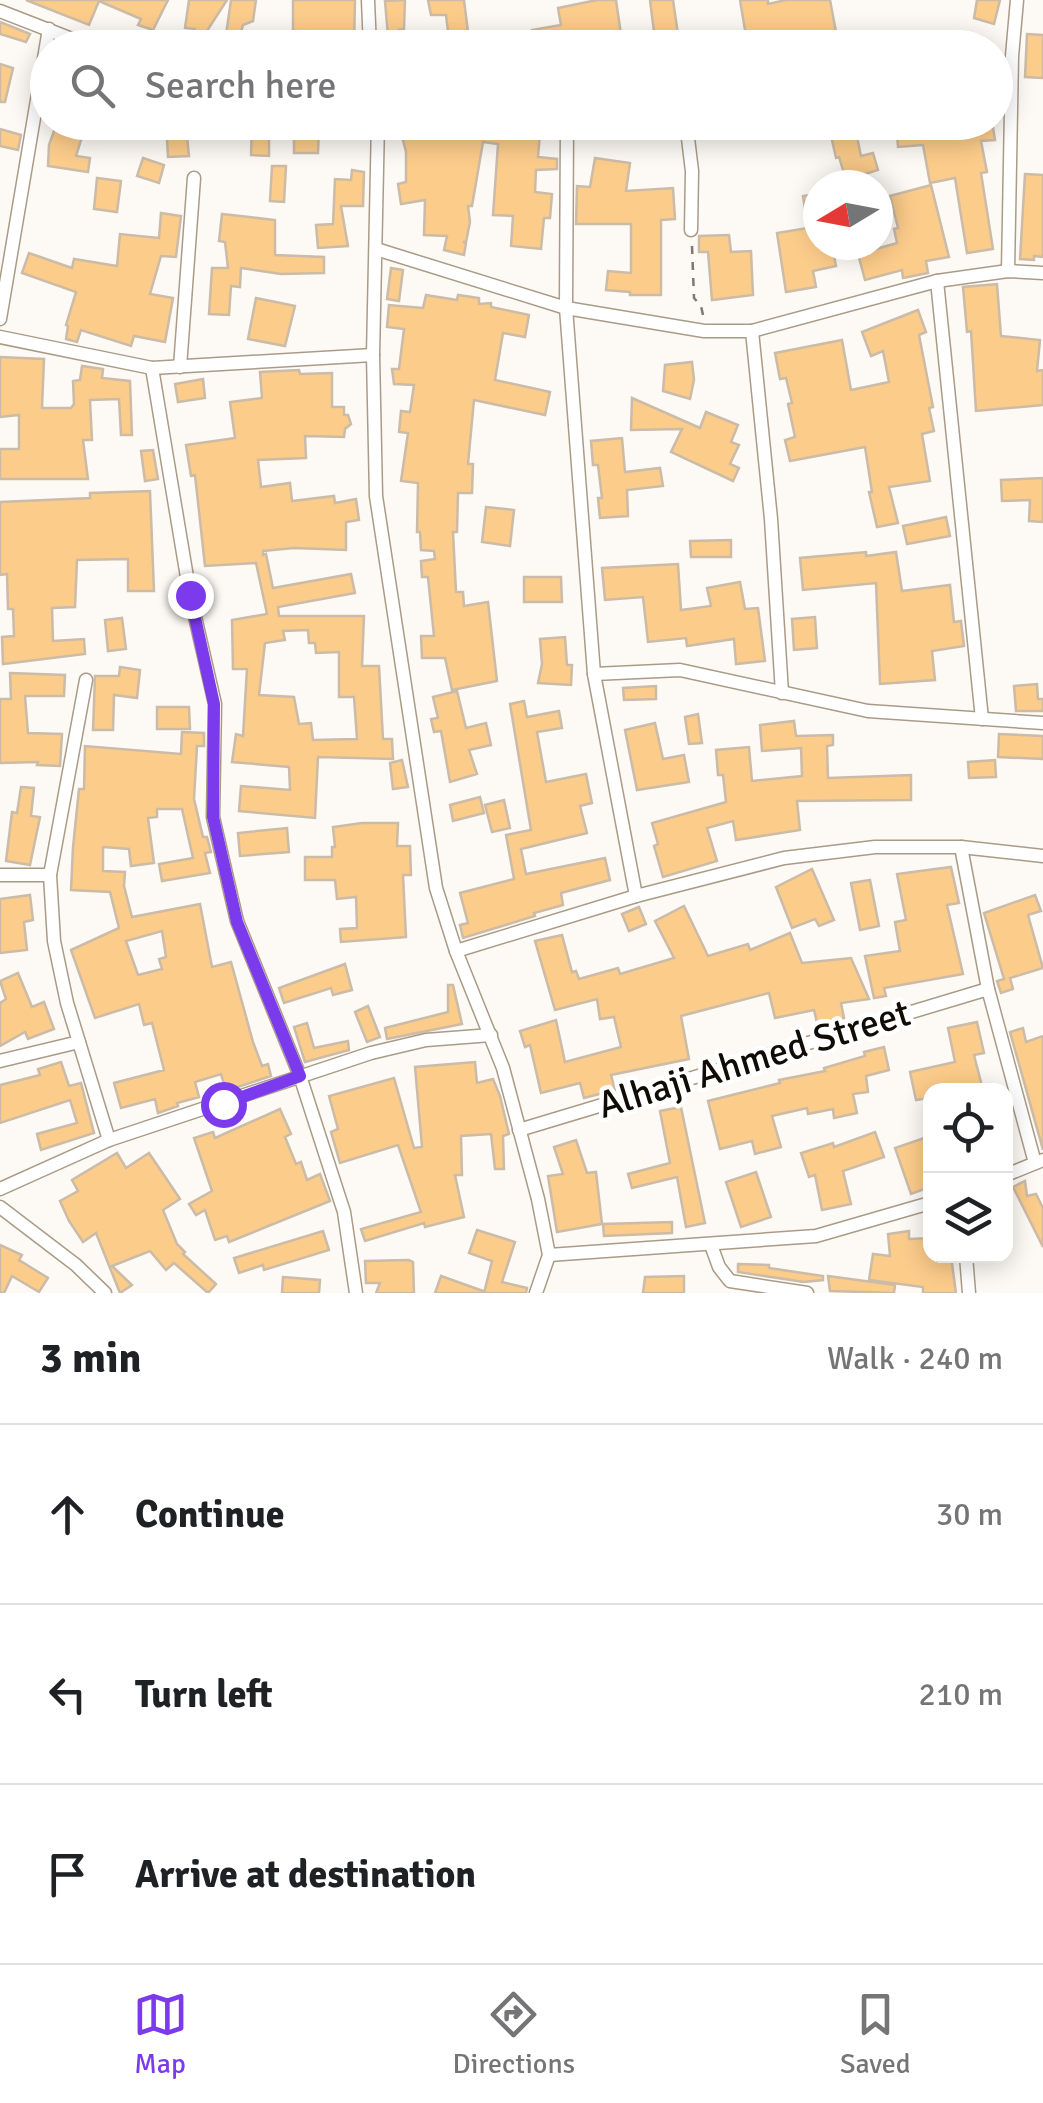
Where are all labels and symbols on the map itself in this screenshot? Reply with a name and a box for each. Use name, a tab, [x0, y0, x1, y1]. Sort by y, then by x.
north arrow	[803, 170, 893, 260]
route end	[168, 573, 214, 619]
street label: Alhaji Ahmed Street	[592, 989, 916, 1129]
route start	[201, 1082, 247, 1128]

